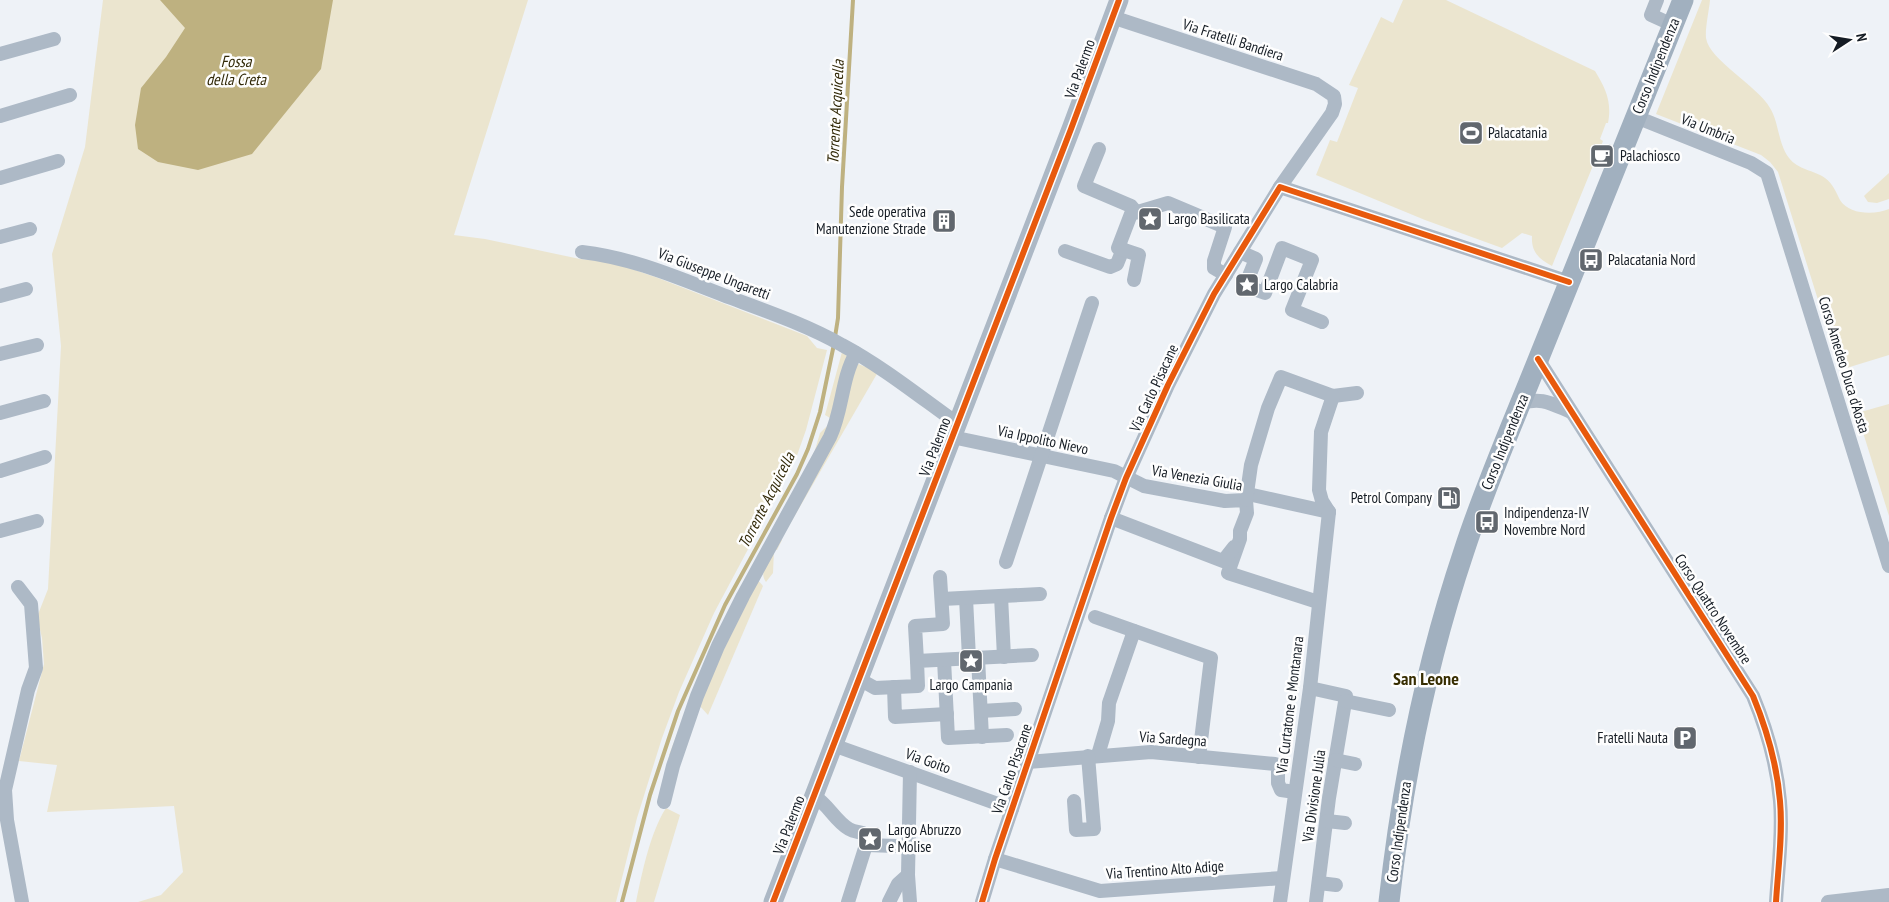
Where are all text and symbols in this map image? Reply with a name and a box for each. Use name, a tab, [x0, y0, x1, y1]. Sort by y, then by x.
street label: Via Fratelli Bandiera	[1179, 14, 1286, 65]
street label: Corso Indipendenza	[1628, 15, 1683, 116]
north arrow	[1824, 15, 1874, 65]
text: N	[1852, 32, 1871, 43]
street label: Via Palermo	[1060, 37, 1099, 102]
water label: Fossa della Creta	[206, 51, 267, 89]
water label: Torrente Acquicella	[822, 58, 848, 165]
street label: Via Umbria	[1677, 109, 1738, 148]
sports icon: Palacatania	[1458, 120, 1484, 146]
place label: Palacatania	[1488, 123, 1547, 142]
cafe icon: Palachiosco	[1589, 143, 1615, 169]
place label: Palachiosco	[1620, 146, 1680, 165]
place label: Sede operativa Manutenzione Strade	[816, 202, 926, 238]
place icon: Largo Basilicata	[1137, 206, 1163, 232]
building icon: Sede operativa Manutenzione Strade	[931, 208, 957, 234]
place label: Largo Basilicata	[1168, 209, 1250, 228]
street label: Via Giuseppe Ungaretti	[654, 243, 773, 304]
bus stop icon: Palacatania Nord	[1578, 247, 1604, 273]
place label: Palacatania Nord	[1608, 250, 1696, 269]
place icon: Largo Calabria	[1234, 272, 1260, 298]
place label: Largo Calabria	[1264, 275, 1338, 294]
street label: Corso Amedeo Duca d'Aosta	[1815, 294, 1874, 435]
street label: Via Carlo Pisacane	[1125, 341, 1182, 436]
street label: Corso Indipendenza	[1477, 391, 1532, 492]
street label: Via Palermo	[914, 415, 954, 480]
street label: Via Ippolito Nievo	[995, 420, 1090, 458]
water label: Torrente Acquicella	[733, 447, 799, 551]
street label: Via Venezia Giulia	[1149, 460, 1244, 495]
fuel station icon: Petrol Company	[1436, 485, 1462, 511]
place label: Petrol Company	[1351, 488, 1432, 507]
place label: Indipendenza-IV Novembre Nord	[1504, 503, 1589, 539]
bus stop icon: Indipendenza-IV Novembre Nord	[1474, 509, 1500, 535]
street label: Corso Quattro Novembre	[1671, 550, 1756, 667]
street label: Via Curtatone e Montanara	[1272, 635, 1307, 776]
place icon: Largo Campania	[958, 648, 984, 674]
district label: San Leone	[1393, 667, 1459, 690]
place label: Largo Campania	[929, 675, 1013, 694]
street label: Via Carlo Pisacane	[987, 721, 1036, 818]
parking icon: Fratelli Nauta	[1672, 725, 1698, 751]
street label: Via Sardegna	[1138, 727, 1207, 750]
place label: Fratelli Nauta	[1597, 728, 1668, 747]
street label: Via Goito	[902, 743, 953, 777]
street label: Via Divisione Julia	[1297, 748, 1329, 844]
street label: Corso Indipendenza	[1382, 780, 1415, 884]
street label: Via Palermo	[768, 793, 808, 858]
place label: Largo Abruzzo e Molise	[888, 820, 961, 856]
place icon: Largo Abruzzo e Molise	[857, 826, 883, 852]
street label: Via Trentino Alto Adige	[1104, 856, 1224, 883]

